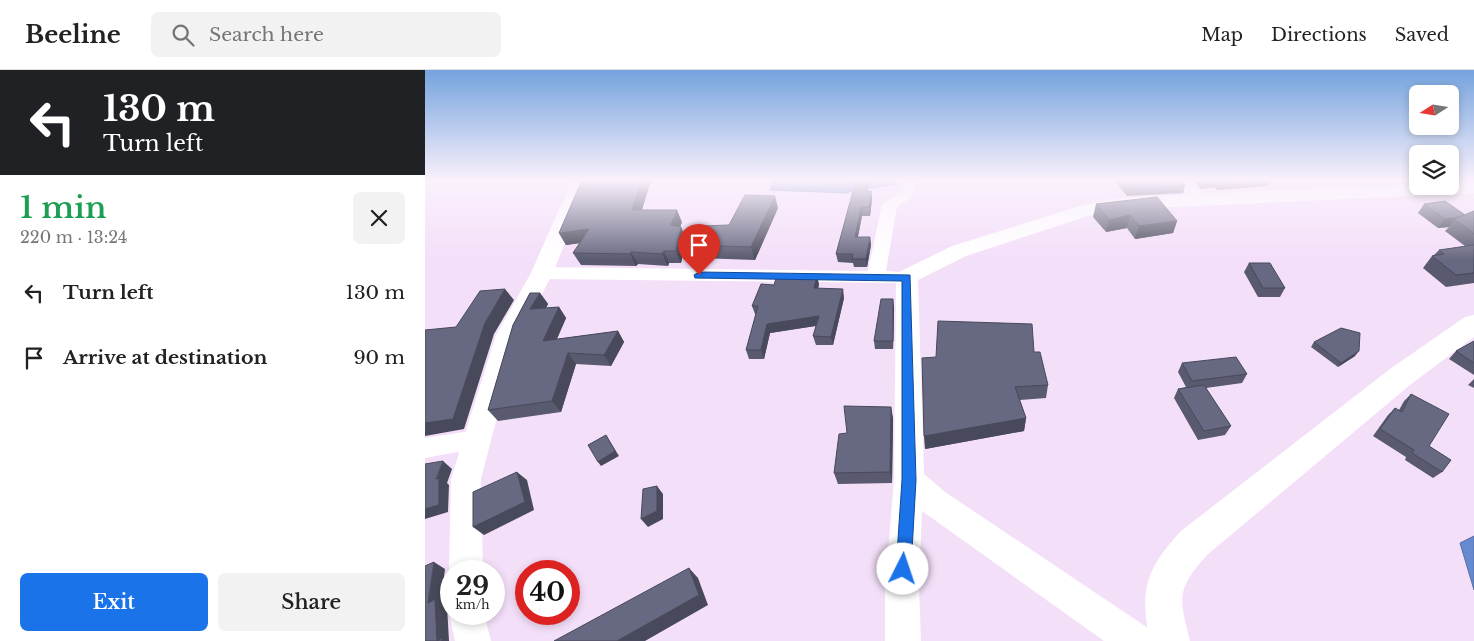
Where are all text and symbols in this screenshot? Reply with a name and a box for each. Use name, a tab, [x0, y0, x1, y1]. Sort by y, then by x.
search box	[151, 12, 501, 57]
text: Beeline	[25, 20, 121, 49]
icon: search	[169, 21, 197, 49]
text: Search here	[209, 23, 324, 46]
text: Map	[1201, 24, 1243, 46]
text: Directions	[1271, 24, 1367, 46]
text: Saved	[1395, 24, 1449, 46]
north arrow	[1409, 85, 1459, 135]
map controls	[1409, 85, 1459, 195]
text: 130 m	[103, 87, 215, 130]
icon: left	[20, 90, 85, 155]
text: Turn left	[103, 130, 203, 157]
button: layers	[1409, 145, 1459, 195]
text: 1 min	[20, 189, 106, 226]
button: close	[353, 192, 405, 244]
pin	[678, 224, 720, 275]
text: 220 m · 13:24	[20, 227, 127, 247]
icon: arrive	[685, 231, 713, 259]
icon: left	[20, 279, 48, 307]
text: Turn left	[63, 281, 154, 304]
text: 130 m	[345, 281, 405, 304]
icon: arrive	[20, 344, 48, 372]
text: Arrive at destination	[63, 346, 267, 369]
text: 90 m	[353, 346, 405, 369]
position arrow	[876, 542, 928, 594]
speed limit sign: 40	[515, 560, 580, 625]
text: 29	[456, 571, 489, 602]
button: Exit	[20, 573, 208, 631]
button: Share	[218, 573, 405, 631]
text: km/h	[455, 597, 490, 612]

